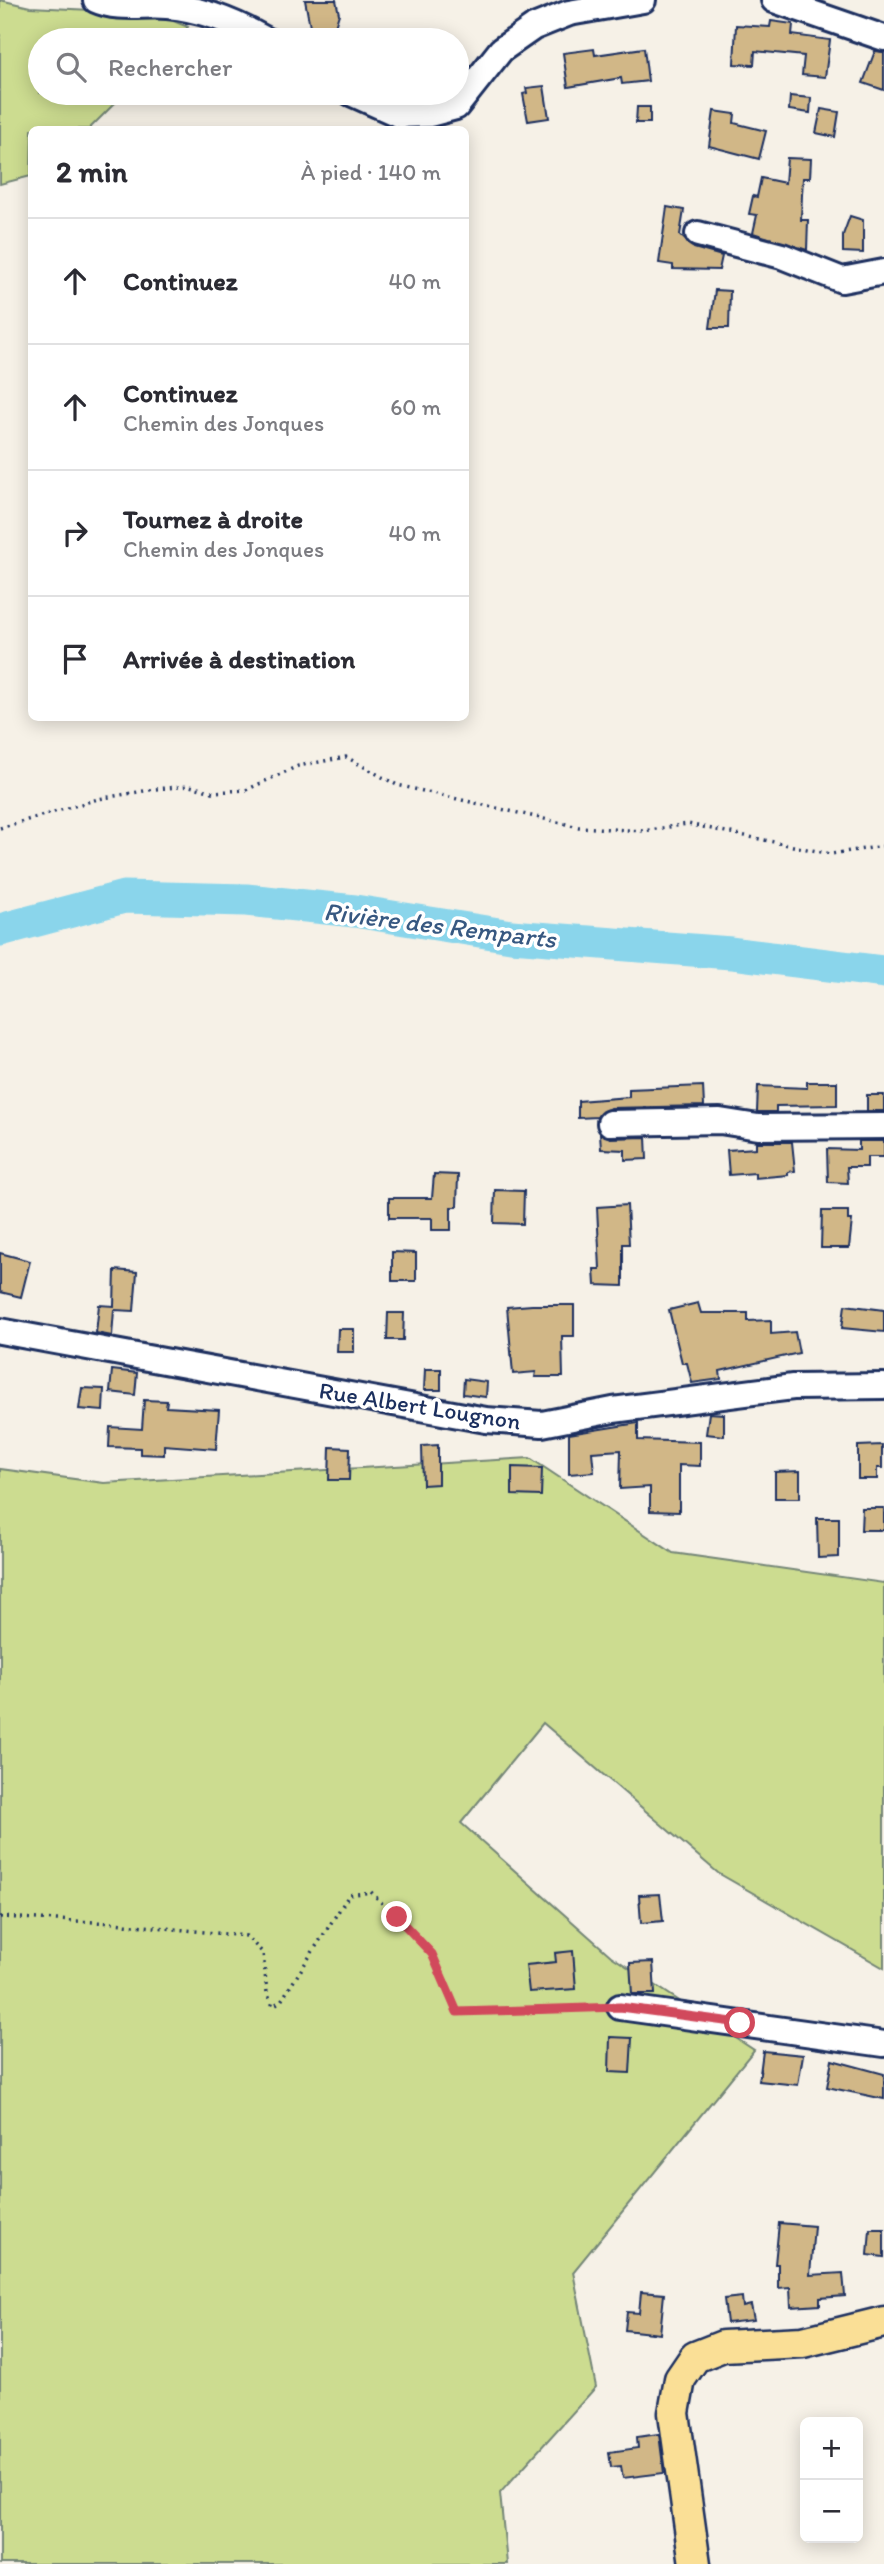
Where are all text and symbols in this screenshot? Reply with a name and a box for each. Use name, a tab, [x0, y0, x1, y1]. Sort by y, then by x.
search box	[28, 28, 469, 105]
icon: search	[52, 48, 90, 86]
text: Rechercher	[108, 51, 232, 83]
text: 2 min	[56, 153, 127, 190]
text: À pied · 140 m	[301, 158, 441, 186]
icon: ahead	[56, 262, 94, 300]
text: Continuez	[123, 265, 238, 297]
text: 40 m	[388, 267, 441, 295]
text: Continuez	[123, 377, 238, 409]
icon: ahead	[56, 388, 94, 426]
text: 60 m	[390, 393, 441, 421]
text: Chemin des Jonques	[123, 409, 324, 437]
text: Tournez à droite	[123, 503, 303, 535]
icon: right	[56, 514, 94, 552]
text: 40 m	[388, 519, 441, 547]
text: Chemin des Jonques	[123, 535, 324, 563]
icon: arrive	[56, 640, 94, 678]
text: Arrivée à destination	[123, 643, 355, 675]
water label: Rivière des Remparts	[322, 895, 559, 955]
street label: Rue Albert Lougnon	[317, 1375, 523, 1436]
route end	[381, 1901, 412, 1932]
route start	[724, 2007, 755, 2038]
map controls	[800, 2417, 863, 2543]
button: +	[800, 2417, 863, 2480]
button: −	[800, 2480, 863, 2543]

